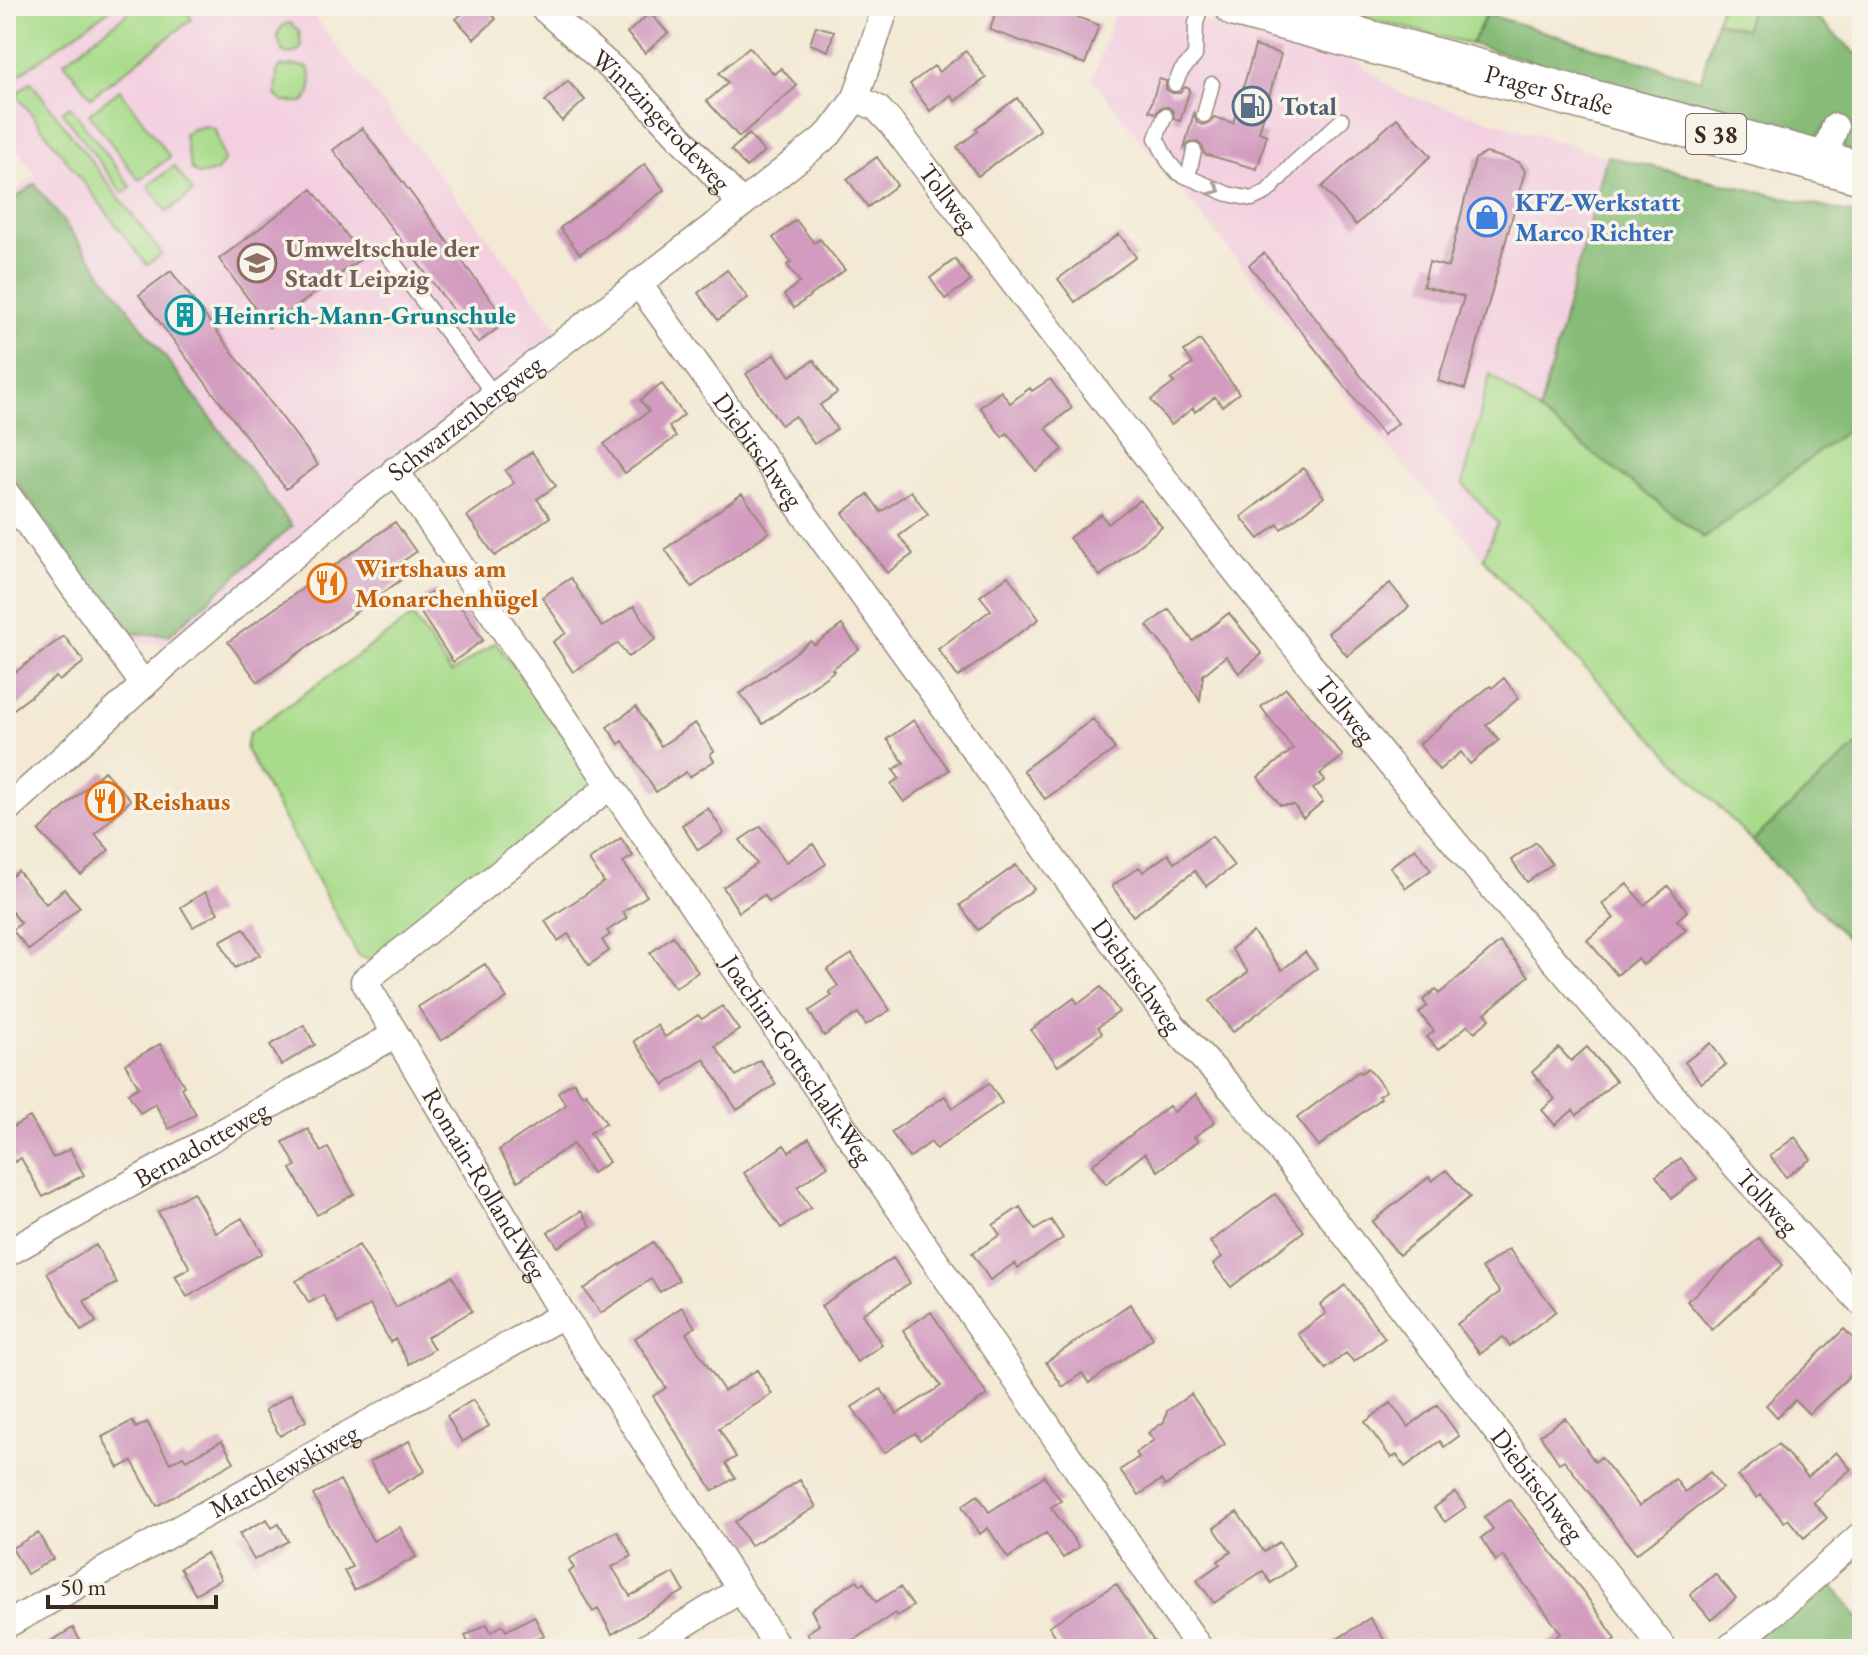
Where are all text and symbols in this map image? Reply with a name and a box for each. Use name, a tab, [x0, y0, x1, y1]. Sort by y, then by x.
street label: Wintzingerodeweg	[584, 41, 739, 199]
street label: Prager Straße	[1481, 56, 1617, 123]
fuel station icon: Total	[1231, 85, 1273, 127]
place label: Total	[1280, 89, 1337, 123]
road number: S 38	[1686, 114, 1746, 154]
street label: Tollweg	[911, 156, 986, 240]
one-way arrow	[1207, 179, 1222, 195]
place label: KFZ-Werkstatt Marco Richter	[1515, 185, 1681, 249]
shop icon: KFZ-Werkstatt Marco Richter	[1466, 196, 1508, 238]
place label: Umweltschule der Stadt Leipzig	[285, 231, 480, 295]
school or university icon: Umweltschule der Stadt Leipzig	[236, 242, 278, 284]
building icon: Heinrich-Mann-Grunschule	[164, 294, 206, 336]
place label: Heinrich-Mann-Grunschule	[213, 298, 516, 332]
street label: Schwarzenbergweg	[380, 347, 550, 489]
street label: Diebitschweg	[705, 386, 812, 515]
place label: Wirtshaus am Monarchenhügel	[355, 551, 538, 615]
restaurant icon: Wirtshaus am Monarchenhügel	[306, 562, 348, 604]
street label: Tollweg	[1308, 668, 1384, 751]
restaurant icon: Reishaus	[84, 780, 126, 822]
place label: Reishaus	[133, 784, 230, 818]
street label: Diebitschweg	[1084, 911, 1191, 1041]
street label: Joachim-Gottschalk-Weg	[713, 947, 882, 1172]
street label: Romain-Rolland-Weg	[414, 1081, 556, 1287]
street label: Bernadotteweg	[128, 1092, 275, 1196]
street label: Tollweg	[1729, 1161, 1807, 1242]
street label: Marchlewskiweg	[203, 1415, 365, 1526]
street label: Diebitschweg	[1483, 1421, 1593, 1549]
scale bar	[48, 1559, 216, 1609]
text: 50 m	[60, 1571, 107, 1602]

